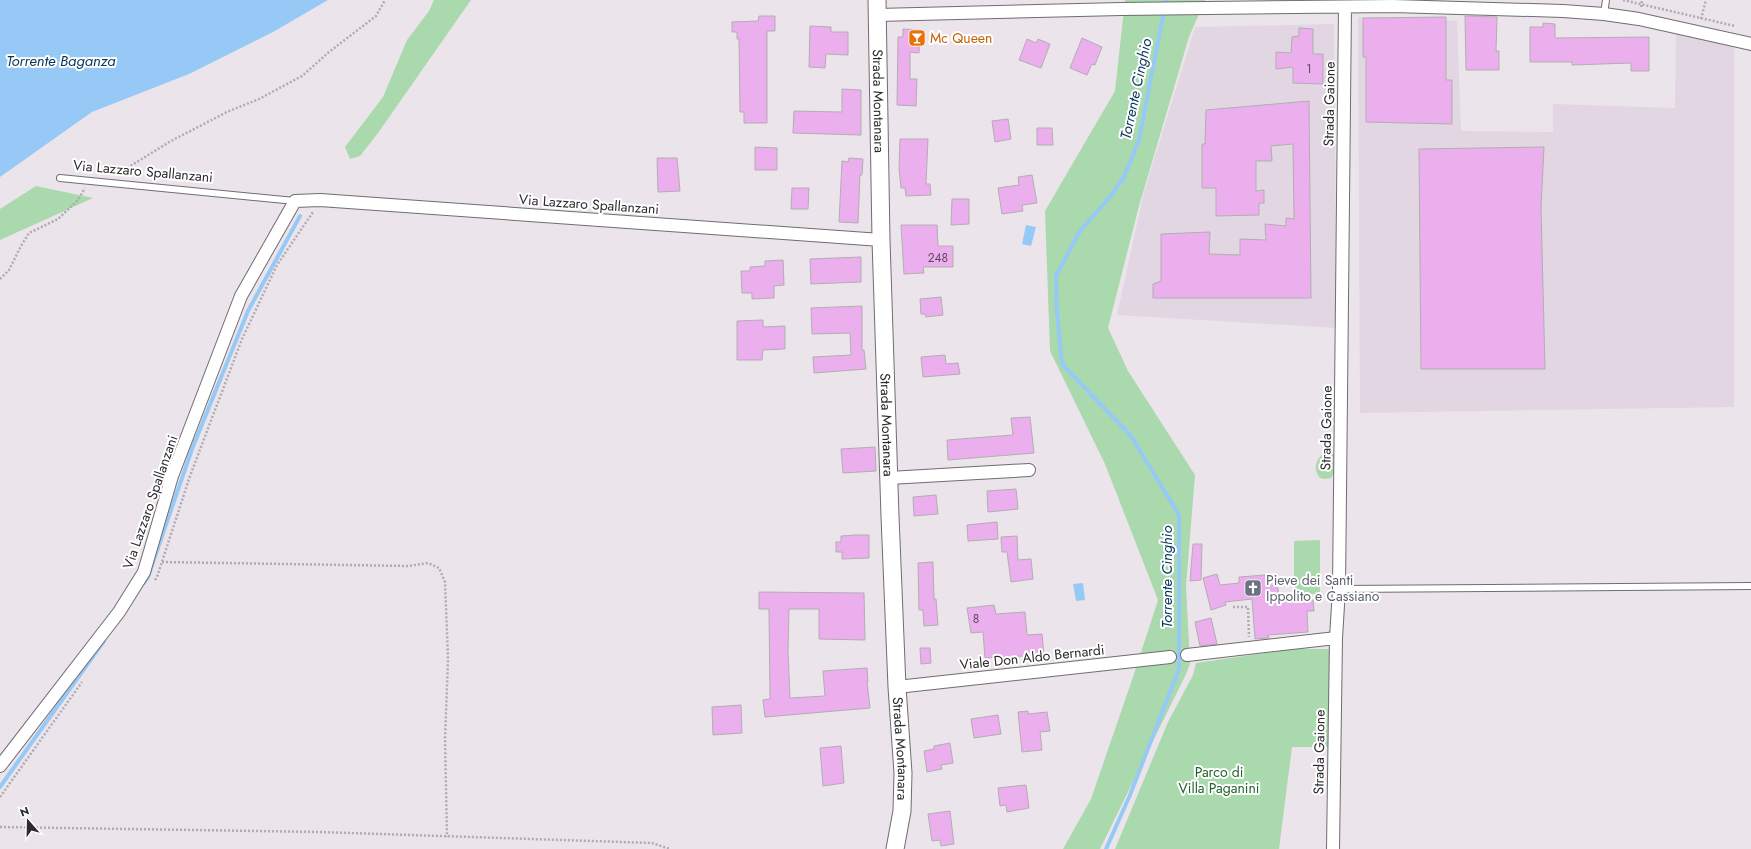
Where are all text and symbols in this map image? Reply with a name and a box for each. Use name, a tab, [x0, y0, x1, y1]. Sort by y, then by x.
bar icon: Mc Queen	[907, 28, 927, 48]
place label: Mc Queen	[930, 28, 992, 48]
water label: Torrente Cinghio	[1115, 36, 1157, 142]
street label: Strada Montanara	[868, 49, 890, 153]
water label: Torrente Baganza	[6, 50, 116, 72]
house number: 1	[1306, 60, 1312, 78]
street label: Strada Gaione	[1318, 61, 1340, 147]
street label: Via Lazzaro Spallanzani	[72, 155, 214, 187]
street label: Via Lazzaro Spallanzani	[518, 189, 660, 219]
house number: 248	[928, 249, 948, 267]
street label: Strada Montanara	[875, 373, 899, 477]
street label: Strada Gaione	[1315, 385, 1337, 471]
street label: Via Lazzaro Spallanzani	[118, 432, 182, 572]
water label: Torrente Cinghio	[1156, 526, 1178, 628]
place label: Pieve dei Santi Ippolito e Cassiano	[1266, 570, 1380, 606]
church icon: Pieve dei Santi Ippolito e Cassiano	[1243, 578, 1263, 598]
house number: 8	[973, 610, 979, 628]
street label: Viale Don Aldo Bernardi	[959, 639, 1105, 675]
street label: Strada Montanara	[888, 696, 913, 801]
street label: Strada Gaione	[1308, 709, 1330, 795]
park label: Parco di Villa Paganini	[1179, 762, 1259, 798]
north arrow	[8, 801, 48, 841]
text: N	[18, 803, 31, 821]

